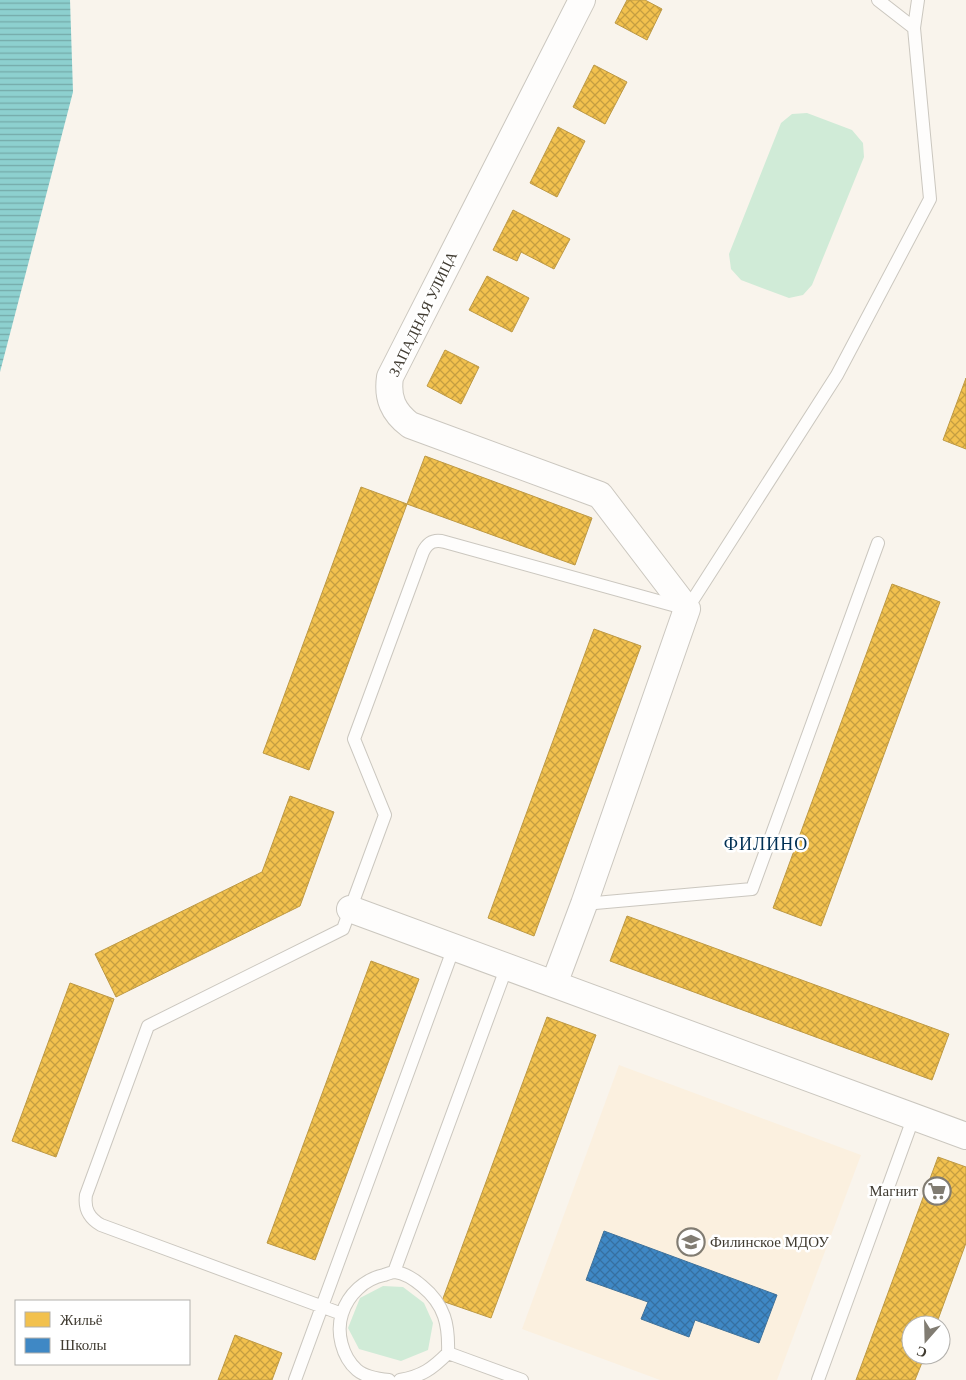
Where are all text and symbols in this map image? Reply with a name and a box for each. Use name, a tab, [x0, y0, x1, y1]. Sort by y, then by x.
street label: ЗАПАДНАЯ УЛИЦА	[386, 249, 460, 379]
district label: ФИЛИНО	[724, 834, 808, 854]
supermarket icon: Магнит	[922, 1176, 952, 1206]
place label: Магнит	[869, 1183, 918, 1199]
school or university icon: Филинское МДОУ	[676, 1227, 706, 1257]
place label: Филинское МДОУ	[710, 1234, 829, 1250]
legend	[15, 1300, 190, 1365]
text: Жильё	[60, 1312, 103, 1328]
north arrow	[901, 1315, 951, 1365]
text: Школы	[60, 1337, 107, 1353]
text: С	[914, 1343, 929, 1361]

